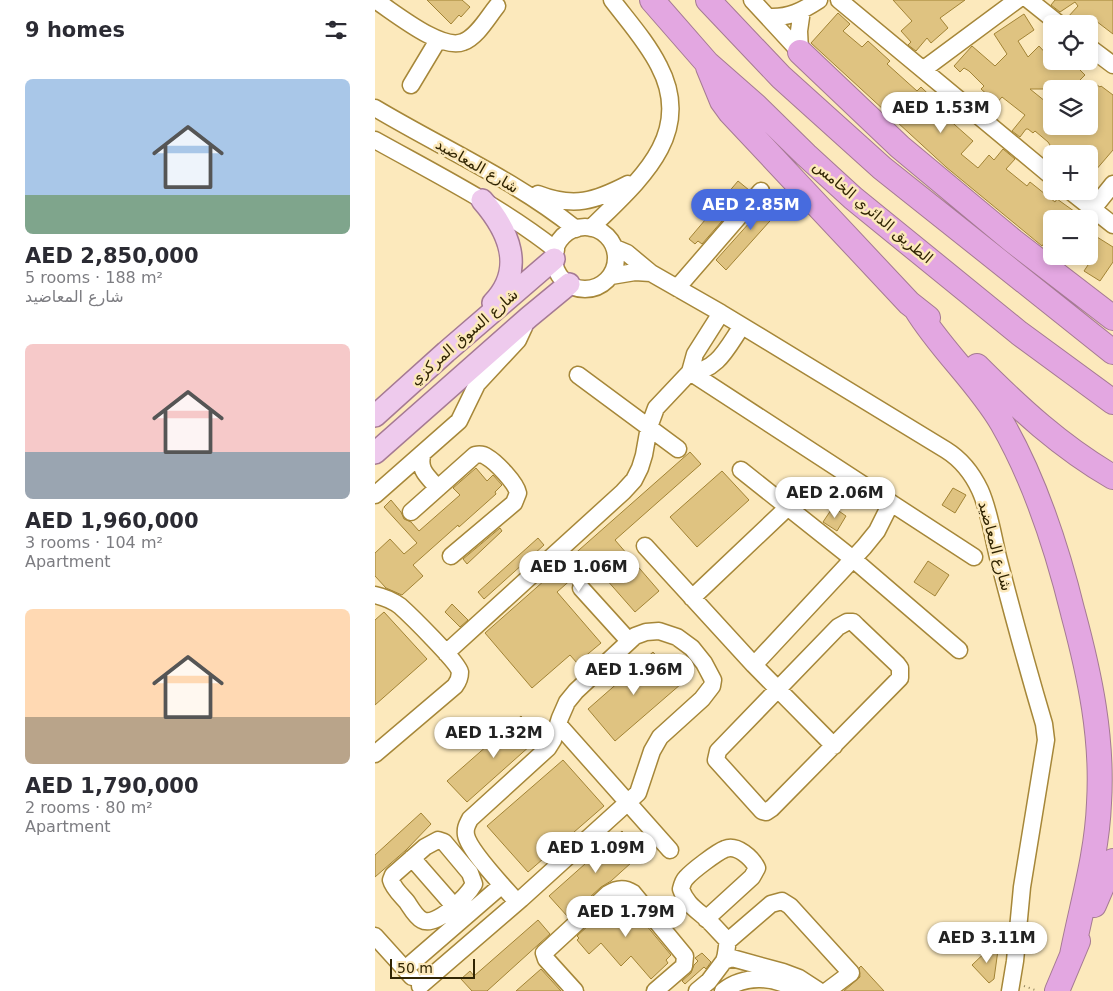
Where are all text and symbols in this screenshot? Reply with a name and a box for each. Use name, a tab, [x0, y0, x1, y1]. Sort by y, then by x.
map controls	[1043, 15, 1098, 265]
button: locate	[1043, 15, 1098, 70]
icon: filters	[322, 16, 350, 44]
text: 9 homes	[25, 18, 125, 42]
button: layers	[1043, 80, 1098, 135]
pin: AED 1.53M	[884, 92, 998, 134]
text: AED 1.53M	[892, 98, 990, 117]
icon: home	[143, 112, 233, 202]
street label: شارع المعاضيد	[432, 135, 522, 197]
button: +	[1043, 145, 1098, 200]
street label: الطريق الدائري الخامس	[809, 157, 936, 268]
pin: AED 2.85M	[694, 188, 808, 231]
text: AED 2.85M	[702, 195, 800, 214]
button: −	[1043, 210, 1098, 265]
text: AED 2,850,000	[25, 244, 199, 268]
text: 5 rooms · 188 m²	[25, 268, 163, 287]
street label: شارع السوق المركزي	[406, 285, 522, 390]
text: شارع المعاضيد	[25, 287, 124, 306]
icon: home	[143, 377, 233, 467]
pin: AED 2.06M	[778, 476, 892, 519]
text: AED 2.06M	[786, 483, 884, 502]
street label: شارع المعاضيد	[974, 499, 1016, 593]
text: AED 1,960,000	[25, 509, 199, 533]
text: 3 rooms · 104 m²	[25, 533, 163, 552]
pin: AED 1.06M	[522, 550, 636, 593]
text: Apartment	[25, 552, 111, 571]
text: AED 1.06M	[530, 557, 628, 576]
icon: home	[143, 642, 233, 732]
pin: AED 1.96M	[577, 654, 691, 696]
text: AED 1.96M	[585, 660, 683, 679]
pin: AED 1.32M	[437, 716, 551, 759]
text: AED 1.32M	[445, 723, 543, 742]
text: AED 1,790,000	[25, 774, 199, 798]
text: 2 rooms · 80 m²	[25, 798, 153, 817]
text: Apartment	[25, 817, 111, 836]
pin: AED 1.09M	[539, 832, 653, 874]
text: AED 1.09M	[547, 838, 645, 857]
pin: AED 1.79M	[569, 896, 683, 938]
text: AED 1.79M	[577, 902, 675, 921]
pin: AED 3.11M	[930, 922, 1044, 964]
text: AED 3.11M	[938, 928, 1036, 947]
scale bar	[390, 956, 475, 979]
text: 50 m	[397, 960, 433, 976]

